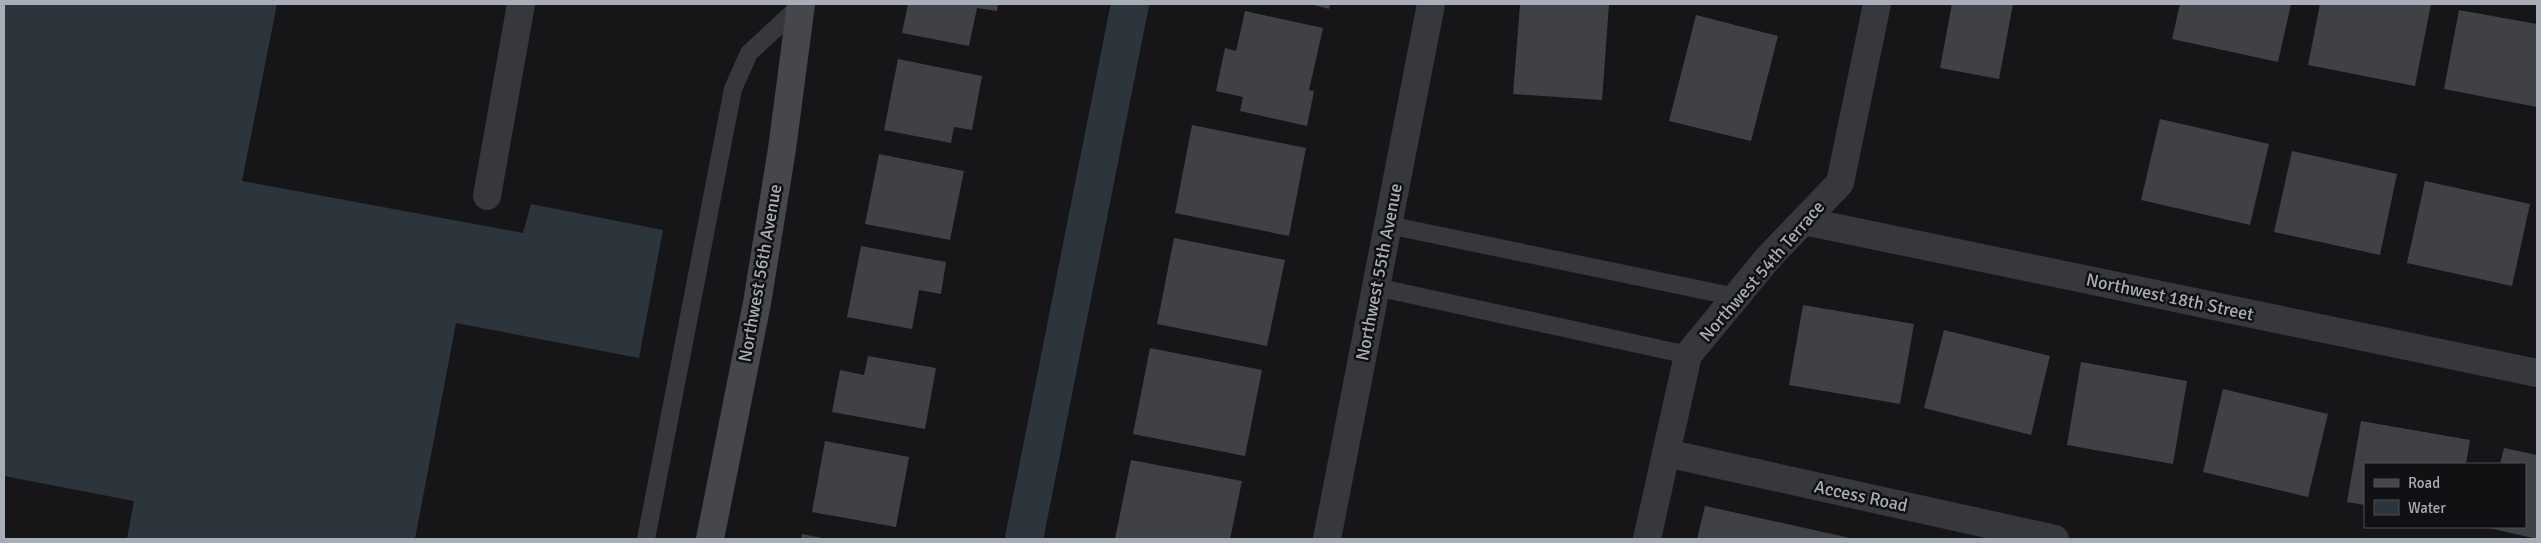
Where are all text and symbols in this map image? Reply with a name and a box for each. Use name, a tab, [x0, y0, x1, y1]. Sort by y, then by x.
street label: Northwest 55th Avenue	[1351, 181, 1407, 363]
street label: Northwest 56th Avenue	[734, 182, 786, 364]
street label: Northwest 54th Terrace	[1695, 196, 1829, 346]
street label: Northwest 18th Street	[2084, 268, 2256, 326]
legend	[2364, 463, 2526, 528]
text: Road	[2408, 474, 2440, 492]
street label: Access Road	[1812, 475, 1910, 517]
text: Water	[2408, 499, 2446, 517]

